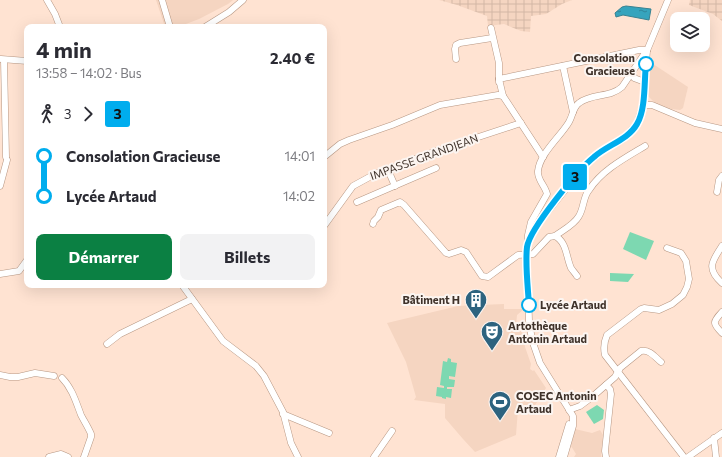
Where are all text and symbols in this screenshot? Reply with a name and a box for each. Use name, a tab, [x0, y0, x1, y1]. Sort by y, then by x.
map controls	[670, 12, 710, 52]
button: layers	[670, 12, 710, 52]
text: 4 min	[36, 36, 92, 63]
text: 2.40 €	[270, 49, 315, 67]
place label: Consolation Gracieuse	[573, 51, 635, 77]
marker: Consolation Gracieuse	[638, 56, 654, 72]
text: 13:58 – 14:02 · Bus	[36, 65, 142, 81]
icon: walk	[36, 103, 58, 125]
icon: forward	[77, 103, 99, 125]
text: 3	[113, 105, 122, 122]
text: 3	[64, 106, 71, 122]
street label: IMPASSE GRANDJEAN	[368, 131, 480, 183]
text: Consolation Gracieuse	[66, 147, 221, 165]
text: 14:01	[285, 148, 315, 164]
line badge: 3	[562, 164, 588, 190]
text: 3	[571, 168, 579, 185]
text: Lycée Artaud	[66, 187, 157, 205]
text: 14:02	[283, 188, 315, 204]
button: Démarrer	[36, 234, 172, 280]
button: Billets	[180, 234, 315, 280]
building icon: Bâtiment H	[463, 287, 489, 320]
place label: Bâtiment H	[403, 293, 460, 306]
marker: Lycée Artaud	[521, 297, 537, 313]
place label: Lycée Artaud	[540, 298, 606, 311]
theatre icon: Artothèque Antonin Artaud	[479, 319, 505, 352]
place label: Artothèque Antonin Artaud	[508, 319, 587, 345]
sports icon: COSEC Antonin Artaud	[487, 389, 513, 422]
place label: COSEC Antonin Artaud	[516, 389, 597, 415]

